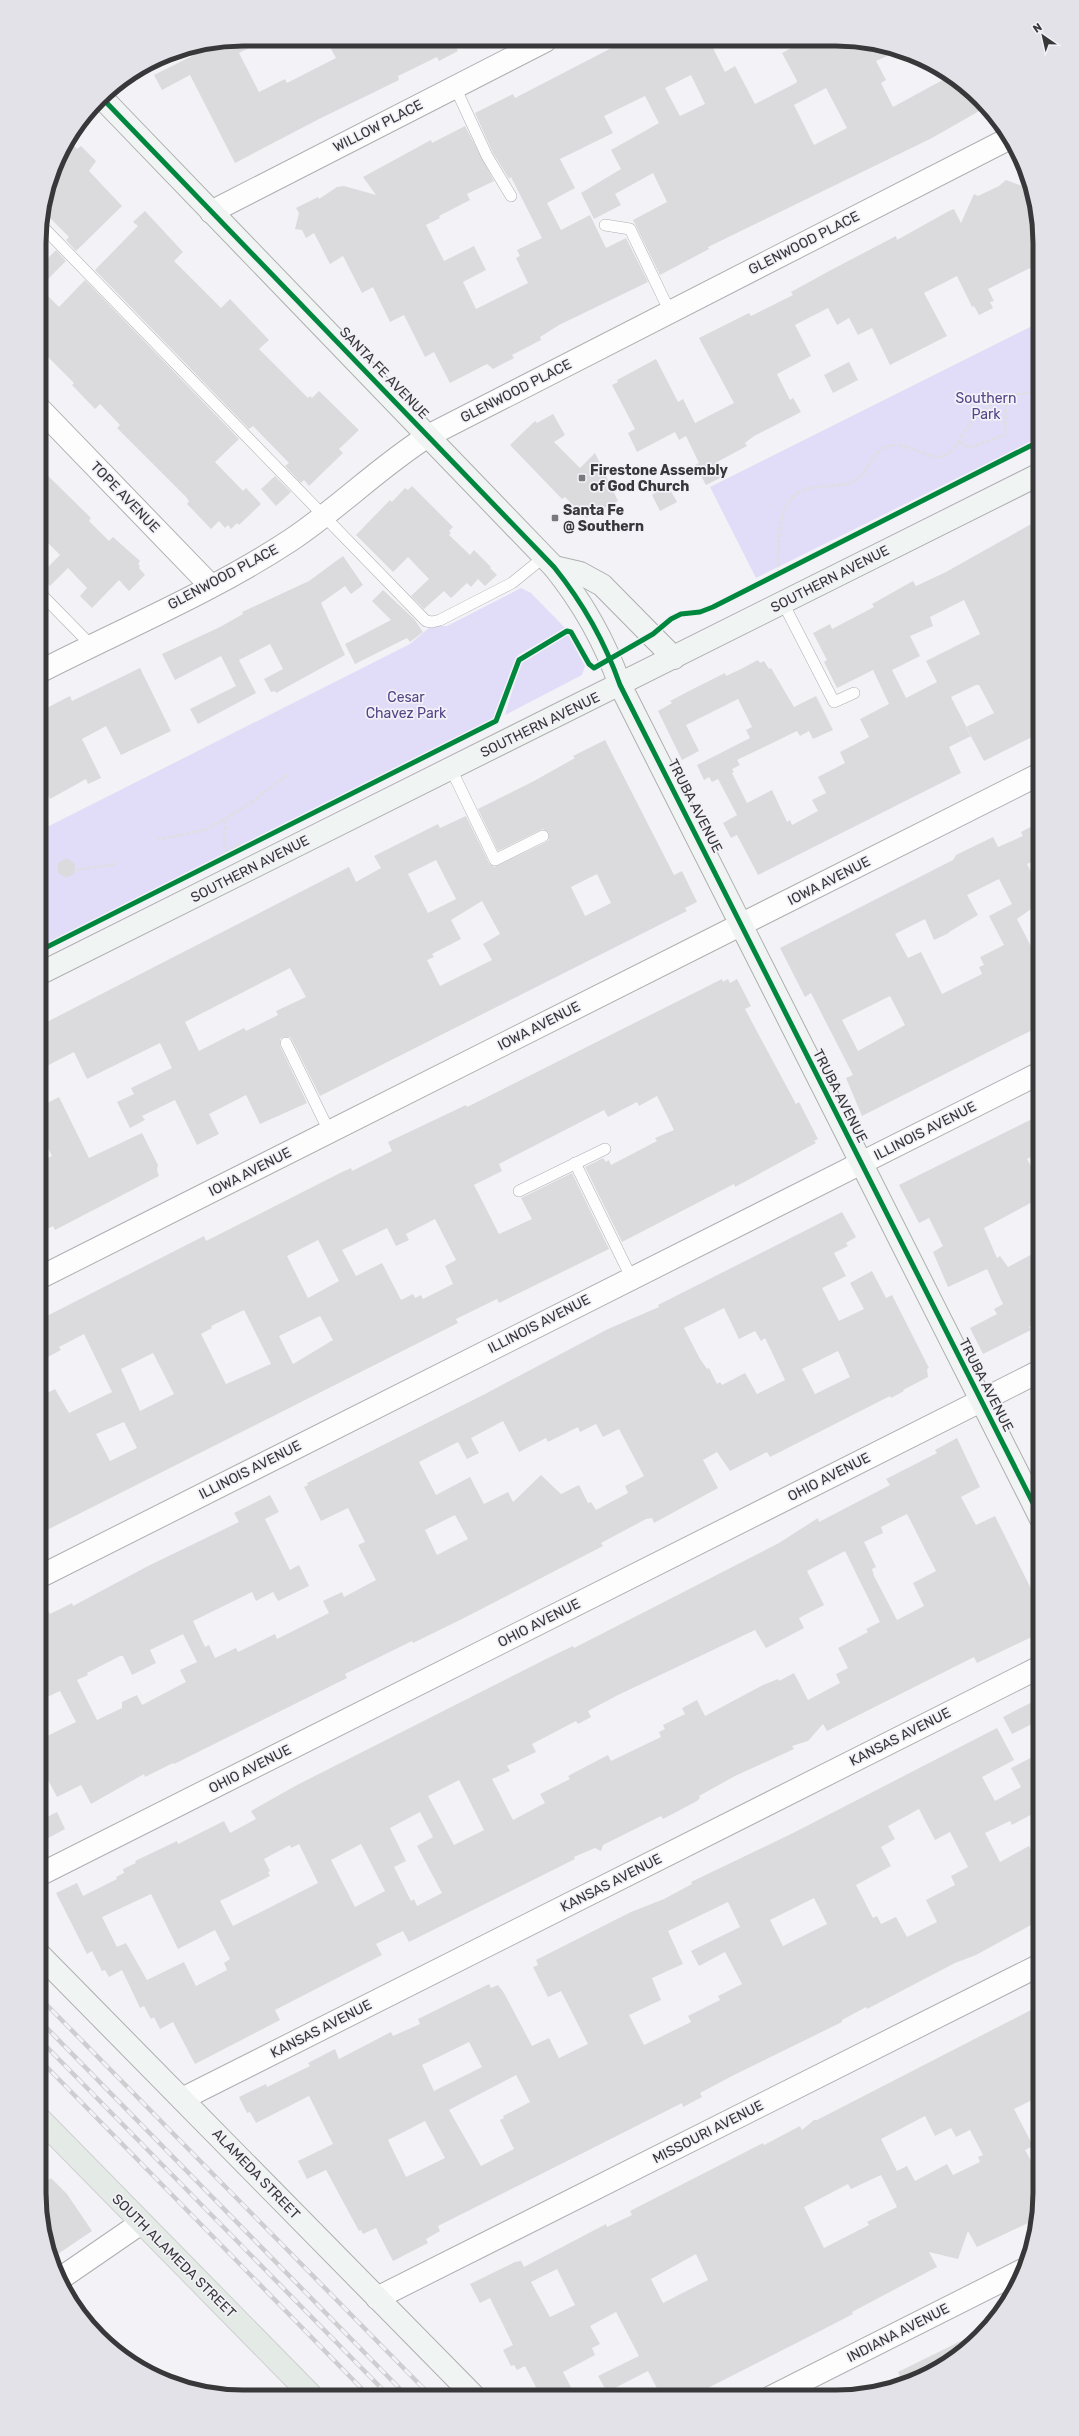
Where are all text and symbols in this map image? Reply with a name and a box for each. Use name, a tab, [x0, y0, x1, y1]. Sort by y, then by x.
north arrow	[1023, 16, 1063, 56]
text: N	[1031, 20, 1045, 36]
street label: WILLOW PLACE	[330, 96, 426, 156]
street label: GLENWOOD PLACE	[746, 208, 862, 278]
street label: SANTA FE AVENUE	[336, 323, 432, 423]
street label: GLENWOOD PLACE	[458, 356, 574, 426]
park label: Southern Park	[956, 390, 1016, 423]
street label: TOPE AVENUE	[87, 458, 163, 536]
place label: Firestone Assembly of God Church	[590, 462, 728, 495]
marker: Firestone Assembly of God Church	[577, 473, 587, 483]
place label: Santa Fe @ Southern	[563, 502, 644, 535]
marker: Santa Fe @ Southern	[550, 513, 560, 523]
street label: GLENWOOD PLACE	[165, 541, 281, 613]
street label: SOUTHERN AVENUE	[768, 542, 892, 616]
park label: Cesar Chavez Park	[366, 689, 447, 722]
street label: SOUTHERN AVENUE	[477, 689, 603, 761]
street label: TRUBA AVENUE	[664, 756, 726, 856]
street label: SOUTHERN AVENUE	[188, 832, 312, 906]
street label: IOWA AVENUE	[785, 853, 873, 909]
street label: IOWA AVENUE	[495, 998, 583, 1054]
street label: TRUBA AVENUE	[809, 1046, 871, 1146]
street label: ILLINOIS AVENUE	[871, 1098, 979, 1164]
street label: IOWA AVENUE	[206, 1144, 294, 1200]
street label: ILLINOIS AVENUE	[485, 1291, 593, 1357]
street label: TRUBA AVENUE	[955, 1335, 1017, 1435]
street label: ILLINOIS AVENUE	[196, 1437, 304, 1503]
street label: OHIO AVENUE	[785, 1449, 873, 1505]
street label: OHIO AVENUE	[495, 1595, 583, 1651]
street label: KANSAS AVENUE	[846, 1704, 954, 1770]
street label: OHIO AVENUE	[206, 1741, 294, 1797]
street label: KANSAS AVENUE	[557, 1850, 665, 1916]
street label: KANSAS AVENUE	[267, 1996, 375, 2062]
street label: MISSOURI AVENUE	[650, 2097, 766, 2167]
street label: ALAMEDA STREET	[209, 2125, 303, 2223]
street label: SOUTH ALAMEDA STREET	[108, 2190, 240, 2322]
street label: INDIANA AVENUE	[844, 2300, 952, 2366]

